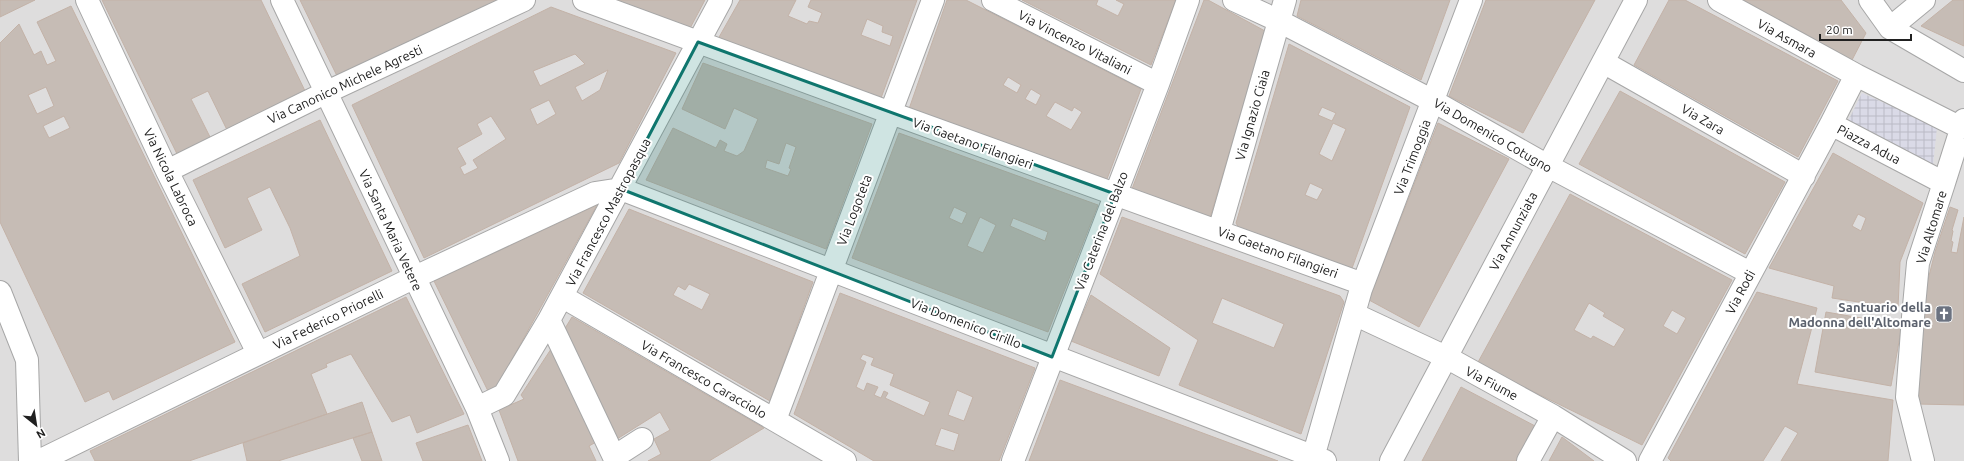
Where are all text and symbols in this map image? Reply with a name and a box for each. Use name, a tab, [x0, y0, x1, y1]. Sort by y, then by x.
street label: Via Vincenzo Vitaliani	[1016, 7, 1134, 77]
street label: Via Asmara	[1755, 16, 1819, 60]
scale bar	[1820, 16, 1911, 42]
text: 20 m	[1826, 23, 1853, 36]
street label: Via Canonico Michele Agresti	[265, 42, 425, 126]
street label: Via Ignazio Ciaia	[1232, 68, 1272, 162]
street label: Via Domenico Cotugno	[1431, 95, 1555, 175]
street label: Via Zara	[1679, 101, 1727, 137]
street label: Via Gaetano Filangieri	[911, 115, 1035, 171]
street label: Via Trimoggia	[1391, 117, 1433, 197]
street label: Piazza Adua	[1835, 122, 1903, 166]
street label: Via Nicola Labroca	[141, 126, 201, 228]
street label: Via Francesco Mastropasqua	[563, 136, 653, 288]
street label: Via Santa Maria Vetere	[357, 167, 425, 293]
street label: Via Caterina del Balzo	[1072, 169, 1130, 293]
street label: Via Logoteta	[834, 173, 874, 247]
street label: Via Annunziata	[1486, 189, 1540, 273]
street label: Via Altomare	[1913, 189, 1949, 265]
street label: Via Gaetano Filangieri	[1216, 224, 1340, 280]
street label: Via Rodi	[1723, 268, 1757, 316]
street label: Via Federico Priorelli	[271, 286, 385, 352]
street label: Via Domenico Cirillo	[909, 295, 1023, 351]
place label: Santuario della Madonna dell'Altomare	[1788, 300, 1931, 329]
church icon: Santuario della Madonna dell'Altomare	[1934, 304, 1954, 324]
street label: Via Francesco Caracciolo	[639, 337, 769, 421]
street label: Via Fiume	[1463, 363, 1521, 403]
north arrow	[16, 405, 56, 445]
text: N	[34, 426, 48, 441]

